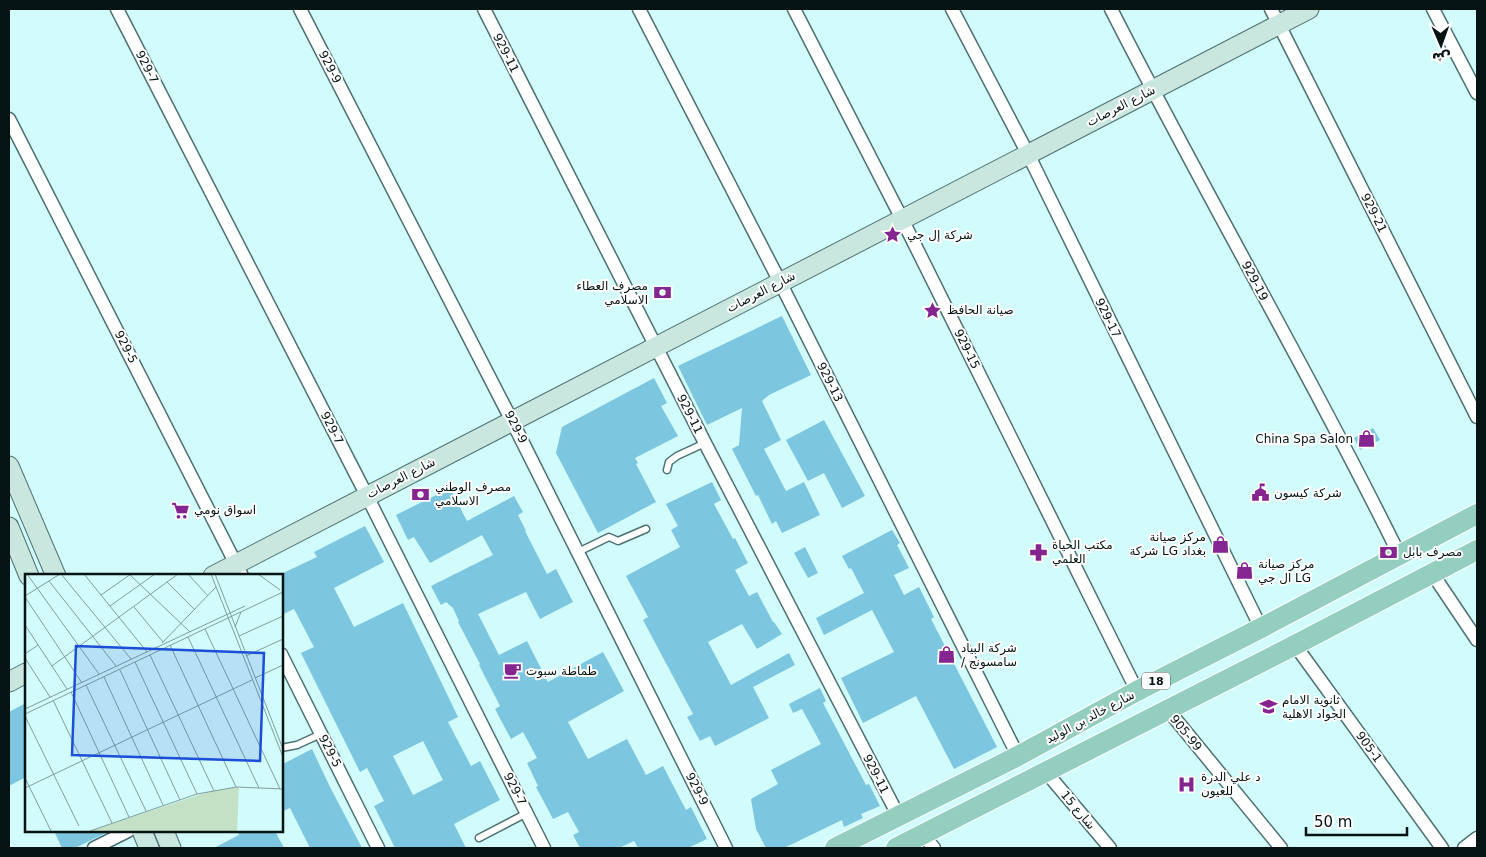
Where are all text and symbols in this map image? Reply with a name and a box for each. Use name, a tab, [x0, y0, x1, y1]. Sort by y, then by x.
north arrow	[1416, 20, 1466, 70]
street label: 929-11	[490, 31, 522, 75]
street label: 929-7	[133, 48, 161, 86]
street label: 929-9	[316, 48, 344, 86]
text: ش	[1432, 50, 1451, 66]
street label: شارع العرصات	[1084, 83, 1158, 130]
street label: 929-21	[1358, 191, 1390, 235]
place icon: شركة إل جي	[883, 225, 903, 245]
place label: شركة إل جي	[907, 228, 973, 243]
street label: 929-19	[1239, 259, 1271, 303]
street label: شارع العرصات	[724, 269, 798, 316]
place label: مصرف العطاء الاسلامي	[576, 279, 648, 307]
bank icon: مصرف العطاء الاسلامي	[652, 283, 672, 303]
street label: 929-17	[1092, 296, 1124, 340]
place icon: صيانة الحافظ	[923, 300, 943, 320]
place label: صيانة الحافظ	[947, 303, 1014, 317]
street label: 929-15	[951, 327, 983, 371]
street label: 929-5	[112, 328, 140, 366]
street label: 929-13	[814, 360, 846, 404]
street label: 929-11	[674, 392, 706, 436]
street label: 929-9	[502, 408, 530, 446]
street label: 929-7	[318, 409, 346, 447]
shop icon: China Spa Salon	[1357, 429, 1377, 449]
place label: China Spa Salon	[1255, 432, 1353, 446]
street label: شارع العرصات	[364, 455, 438, 502]
place label: مصرف الوطني الاسلامي	[435, 480, 511, 508]
public building icon: شركة كيسون	[1250, 483, 1270, 503]
bank icon: مصرف الوطني الاسلامي	[411, 484, 431, 504]
place label: شركة كيسون	[1274, 486, 1342, 501]
supermarket icon: اسواق نومي	[170, 500, 190, 520]
place label: اسواق نومي	[194, 503, 256, 518]
place label: مركز صيانة شركة LG بغداد	[1129, 530, 1206, 559]
shop icon: مركز صيانة شركة LG بغداد	[1210, 534, 1230, 554]
place label: مكتب الحياة العلمي	[1052, 538, 1113, 566]
pharmacy icon: مكتب الحياة العلمي	[1028, 542, 1048, 562]
bank icon: مصرف بابل	[1379, 542, 1399, 562]
place label: مصرف بابل	[1403, 545, 1462, 560]
place label: مركز صيانة ال جي LG	[1258, 557, 1314, 585]
shop icon: مركز صيانة ال جي LG	[1234, 561, 1254, 581]
inset map	[25, 574, 282, 832]
place label: شركة البياد / سامسونج	[961, 641, 1017, 670]
shop icon: شركة البياد / سامسونج	[937, 645, 957, 665]
cafe icon: طماطة سبوت	[502, 661, 522, 681]
place label: طماطة سبوت	[526, 664, 597, 679]
road number: 18	[1142, 672, 1170, 689]
street label: شارع خالد بن الوليد	[1043, 688, 1137, 747]
place label: ثانوية الامام الجواد الاهلية	[1282, 693, 1346, 722]
school or university icon: ثانوية الامام الجواد الاهلية	[1258, 697, 1278, 717]
street label: 905-99	[1167, 712, 1205, 754]
street label: 905-1	[1353, 729, 1385, 765]
street label: 929-5	[316, 732, 344, 770]
street label: 929-11	[860, 752, 892, 796]
street label: 929-7	[501, 770, 529, 808]
street label: 929-9	[683, 770, 711, 808]
place label: د علي الدرة للعيون	[1201, 770, 1260, 799]
hospital icon: د علي الدرة للعيون	[1177, 774, 1197, 794]
street label: شارع 15	[1057, 788, 1098, 833]
scale bar	[1306, 804, 1407, 836]
text: 50 m	[1314, 813, 1352, 831]

